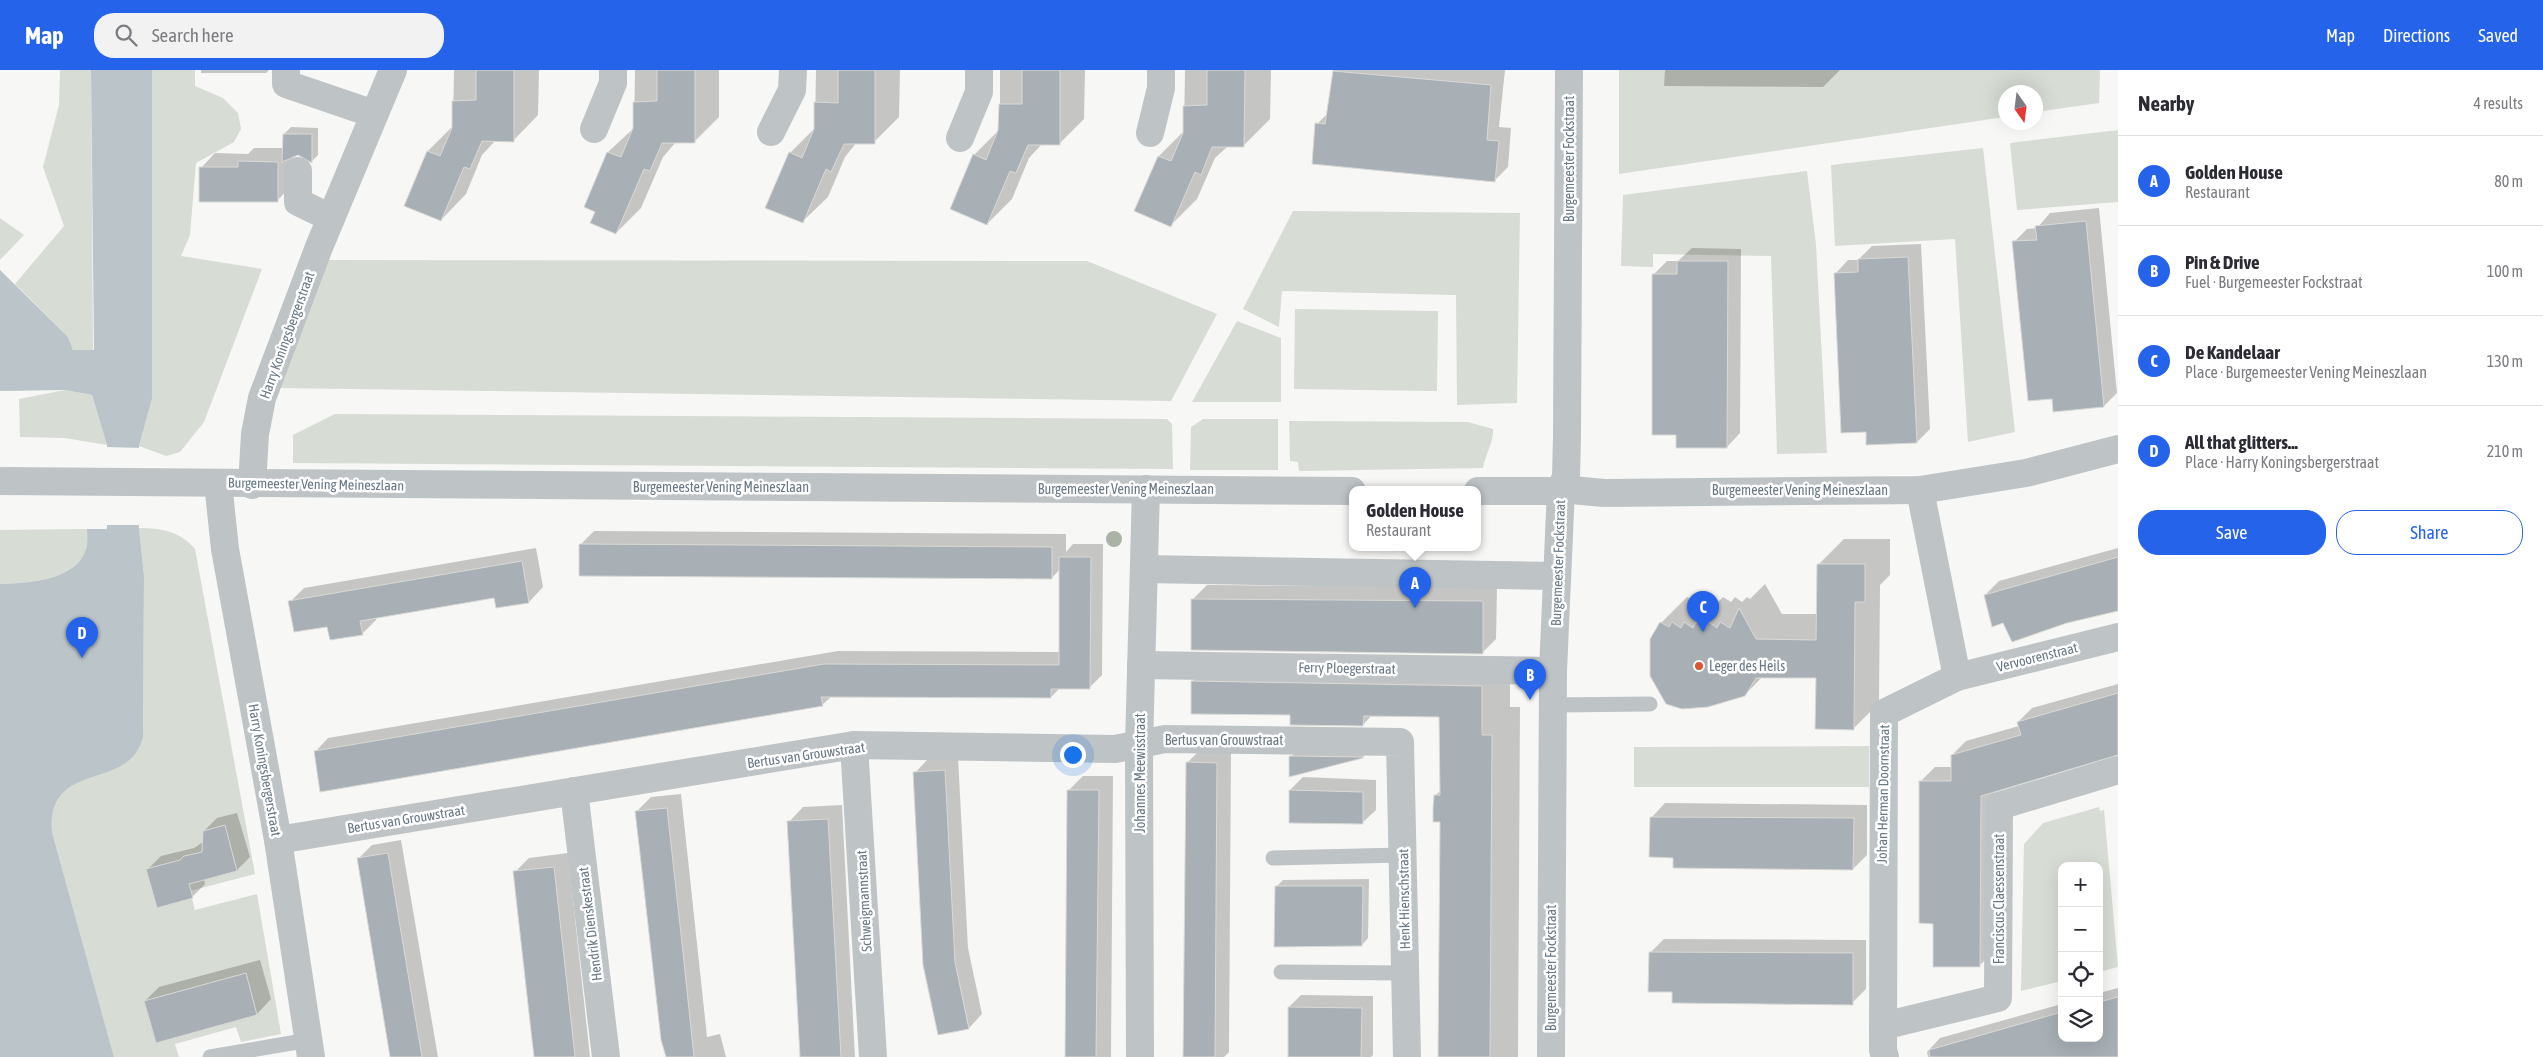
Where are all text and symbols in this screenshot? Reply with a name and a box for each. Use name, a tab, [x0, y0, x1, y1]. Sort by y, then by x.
search box	[94, 13, 444, 58]
icon: search	[112, 21, 140, 49]
text: Map	[25, 22, 64, 49]
text: Search here	[152, 24, 234, 46]
text: Map	[2326, 25, 2355, 46]
text: Directions	[2383, 25, 2450, 46]
text: Saved	[2478, 25, 2518, 46]
north arrow	[1998, 85, 2043, 130]
text: Nearby	[2138, 91, 2194, 115]
text: 4 results	[2473, 94, 2523, 112]
street label: Burgemeester Fockstraat	[1561, 96, 1577, 222]
text: Golden House	[2185, 161, 2283, 183]
text: A	[2150, 172, 2158, 190]
text: 80 m	[2494, 172, 2523, 190]
text: Restaurant	[2185, 183, 2250, 201]
text: Pin & Drive	[2185, 251, 2260, 273]
text: B	[2150, 262, 2158, 280]
text: 100 m	[2487, 262, 2523, 280]
street label: Harry Koningsbergerstraat	[257, 269, 317, 401]
text: Fuel · Burgemeester Fockstraat	[2185, 273, 2363, 291]
text: De Kandelaar	[2185, 341, 2280, 363]
text: C	[2150, 352, 2158, 370]
text: 130 m	[2487, 352, 2523, 370]
text: Place · Burgemeester Vening Meineszlaan	[2185, 363, 2427, 381]
text: All that glitters...	[2185, 431, 2298, 453]
text: D	[2150, 442, 2158, 460]
text: 210 m	[2487, 442, 2523, 460]
text: Place · Harry Koningsbergerstraat	[2185, 453, 2379, 471]
street label: Burgemeester Vening Meineszlaan	[228, 474, 404, 494]
street label: Burgemeester Vening Meineszlaan	[633, 479, 809, 495]
street label: Burgemeester Vening Meineszlaan	[1038, 481, 1214, 497]
street label: Burgemeester Vening Meineszlaan	[1712, 482, 1888, 498]
popup	[1349, 486, 1481, 551]
text: Golden House	[1366, 499, 1464, 521]
street label: Burgemeester Fockstraat	[1548, 500, 1568, 626]
button: Save	[2138, 510, 2326, 555]
button: Share	[2336, 510, 2523, 555]
text: Restaurant	[1366, 521, 1431, 539]
pin: A	[1399, 567, 1431, 608]
pin: C	[1687, 591, 1719, 632]
pin: D	[66, 617, 98, 658]
street label: Vervoorenstraat	[1995, 639, 2079, 675]
place label: Leger des Heils	[1709, 658, 1785, 674]
street label: Ferry Ploegerstraat	[1298, 659, 1396, 677]
pin: B	[1514, 659, 1546, 700]
marker: Leger des Heils	[1693, 660, 1705, 672]
street label: Harry Koningsbergerstraat	[245, 702, 285, 838]
street label: Johannes Meewisstraat	[1132, 713, 1148, 833]
street label: Johan Herman Doornstraat	[1874, 724, 1892, 864]
street label: Bertus van Grouwstraat	[1165, 732, 1283, 748]
street label: Bertus van Grouwstraat	[746, 739, 866, 771]
your location	[1060, 742, 1086, 768]
street label: Bertus van Grouwstraat	[346, 802, 466, 836]
street label: Franciscus Claessenstraat	[1991, 834, 2007, 964]
street label: Henk Hienschstraat	[1395, 849, 1413, 949]
street label: Schweigmannstraat	[853, 850, 875, 952]
map controls	[2058, 862, 2103, 1042]
button: +	[2058, 862, 2103, 907]
street label: Hendrik Dienskestraat	[575, 866, 605, 982]
street label: Burgemeester Fockstraat	[1543, 905, 1559, 1031]
button: −	[2058, 907, 2103, 952]
button: locate	[2058, 952, 2103, 997]
button: layers	[2058, 997, 2103, 1042]

